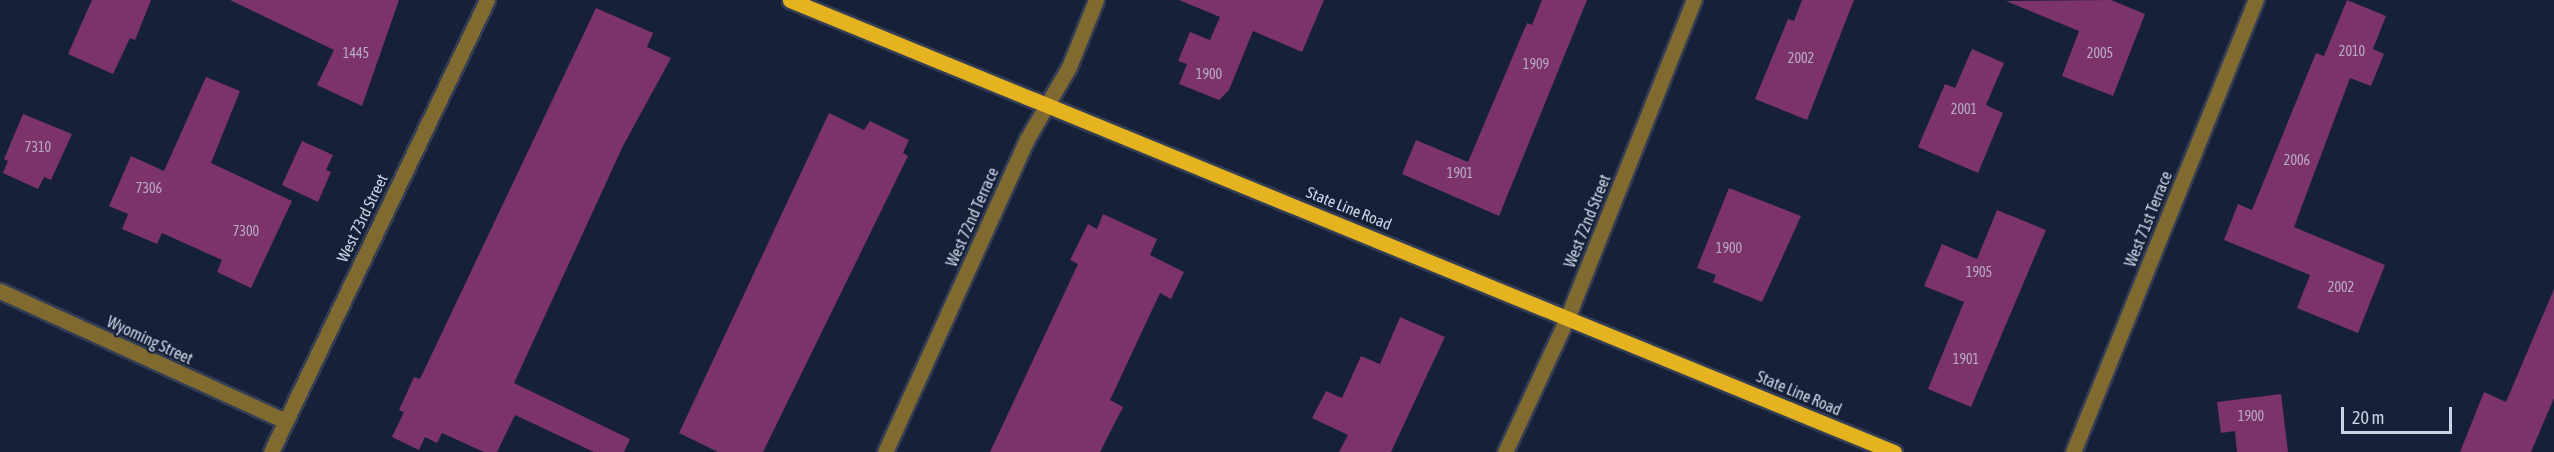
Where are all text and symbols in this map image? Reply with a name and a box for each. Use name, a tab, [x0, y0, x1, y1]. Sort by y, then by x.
house number: 2010	[2339, 43, 2365, 59]
house number: 1445	[343, 45, 369, 61]
house number: 2005	[2087, 45, 2113, 61]
house number: 2002	[1788, 50, 1814, 66]
house number: 1909	[1523, 56, 1549, 72]
house number: 1900	[1196, 66, 1222, 82]
house number: 2001	[1951, 101, 1977, 117]
house number: 7310	[25, 139, 51, 155]
house number: 2006	[2284, 152, 2310, 168]
street label: West 72nd Terrace	[942, 164, 1002, 270]
house number: 1901	[1447, 165, 1473, 181]
street label: West 71st Terrace	[2120, 168, 2176, 270]
street label: West 73rd Street	[332, 171, 392, 265]
street label: West 72nd Street	[1560, 172, 1614, 270]
house number: 7306	[136, 180, 162, 196]
street label: State Line Road	[1304, 182, 1394, 234]
house number: 7300	[233, 223, 259, 239]
house number: 1900	[1716, 240, 1742, 256]
house number: 1905	[1966, 264, 1992, 280]
house number: 2002	[2328, 279, 2354, 295]
street label: Wyoming Street	[104, 312, 196, 368]
house number: 1901	[1953, 351, 1979, 367]
street label: State Line Road	[1754, 367, 1844, 419]
scale bar	[2344, 395, 2455, 433]
text: 20 m	[2352, 407, 2384, 428]
house number: 1900	[2238, 408, 2264, 424]

